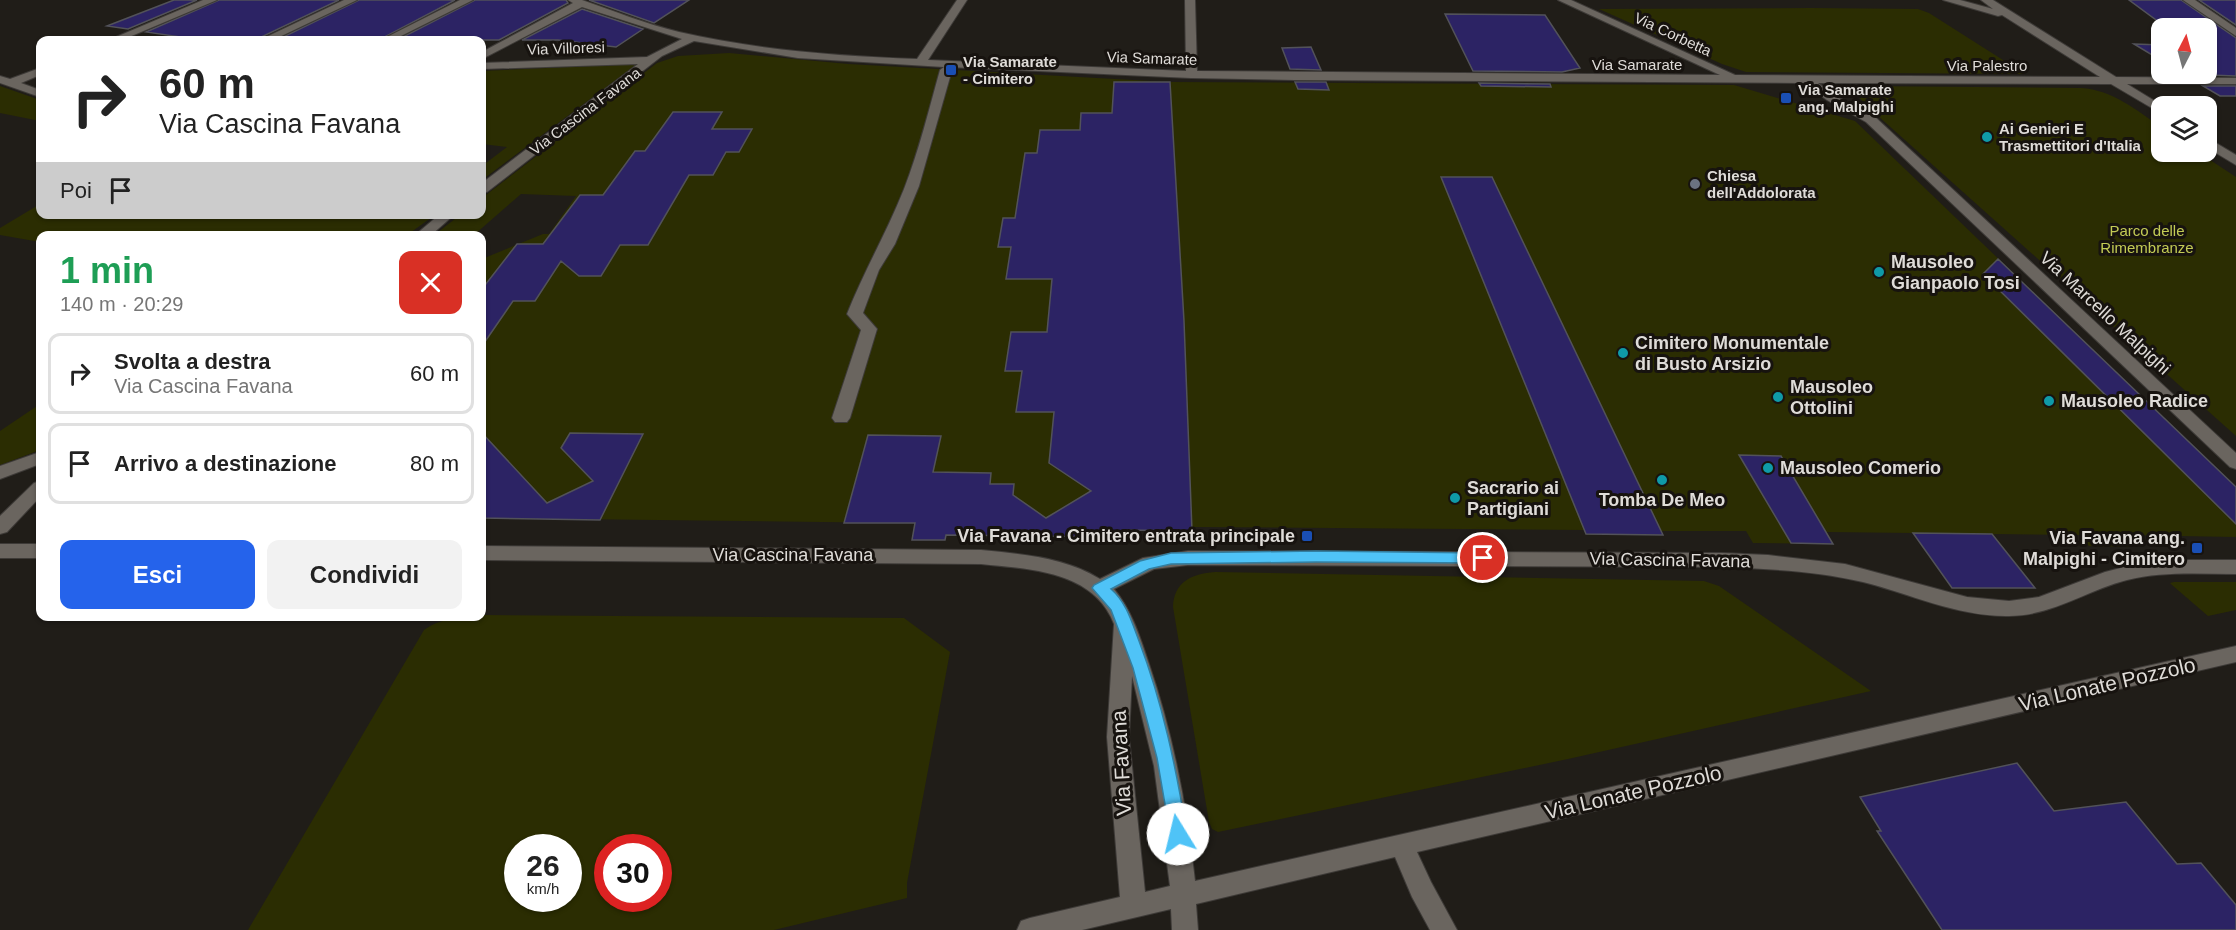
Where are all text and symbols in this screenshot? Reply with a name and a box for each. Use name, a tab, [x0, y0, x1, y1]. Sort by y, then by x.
street label: Via Corbetta	[1632, 9, 1715, 60]
north arrow	[2151, 18, 2217, 84]
map controls	[2151, 18, 2217, 162]
street label: Via Villoresi	[527, 38, 605, 58]
street label: Via Samarate	[1106, 48, 1198, 68]
place label: Via Samarate - Cimitero	[963, 53, 1057, 87]
street label: Via Samarate	[1592, 56, 1682, 73]
street label: Via Palestro	[1947, 57, 2027, 74]
icon: right	[60, 60, 138, 138]
text: 60 m	[159, 60, 255, 107]
marker: Via Samarate - Cimitero	[944, 63, 958, 77]
street label: Via Cascina Favana	[526, 64, 644, 158]
place label: Via Samarate ang. Malpighi	[1798, 81, 1894, 115]
marker: Via Samarate ang. Malpighi	[1779, 91, 1793, 105]
button: layers	[2151, 96, 2217, 162]
text: Via Cascina Favana	[159, 109, 400, 139]
place label: Ai Genieri E Trasmettitori d'Italia	[1999, 120, 2142, 154]
marker: Ai Genieri E Trasmettitori d'Italia	[1980, 130, 1994, 144]
place label: Chiesa dell'Addolorata	[1707, 167, 1816, 201]
icon: arrive	[104, 174, 137, 207]
marker: Chiesa dell'Addolorata	[1688, 177, 1702, 191]
text: Poi	[60, 178, 92, 203]
park label: Parco delle Rimembranze	[2100, 222, 2194, 256]
street label: Via Marcello Malpighi	[2036, 247, 2174, 379]
text: 1 min	[60, 250, 154, 291]
button: close	[399, 251, 462, 314]
place label: Mausoleo Gianpaolo Tosi	[1891, 252, 2020, 293]
marker: Mausoleo Gianpaolo Tosi	[1872, 265, 1886, 279]
text: 140 m · 20:29	[60, 293, 183, 315]
place label: Cimitero Monumentale di Busto Arsizio	[1635, 333, 1829, 374]
marker: Cimitero Monumentale di Busto Arsizio	[1616, 346, 1630, 360]
text: Svolta a destra	[114, 349, 271, 374]
icon: right	[63, 357, 96, 390]
text: 60 m	[410, 361, 459, 386]
text: Via Cascina Favana	[114, 375, 293, 397]
place label: Mausoleo Ottolini	[1790, 377, 1873, 418]
marker: Mausoleo Ottolini	[1771, 390, 1785, 404]
place label: Mausoleo Radice	[2061, 391, 2208, 411]
marker: Mausoleo Radice	[2042, 394, 2056, 408]
icon: arrive	[63, 447, 96, 480]
text: Arrivo a destinazione	[114, 451, 337, 476]
text: 80 m	[410, 451, 459, 476]
place label: Mausoleo Comerio	[1780, 458, 1941, 478]
marker: Mausoleo Comerio	[1761, 461, 1775, 475]
marker: Tomba De Meo	[1655, 473, 1669, 487]
place label: Sacrario ai Partigiani	[1467, 478, 1559, 519]
place label: Tomba De Meo	[1599, 490, 1725, 510]
marker: Sacrario ai Partigiani	[1448, 491, 1462, 505]
place label: Via Favana - Cimitero entrata principale	[957, 526, 1295, 546]
place label: Via Favana ang. Malpighi - Cimitero	[2023, 528, 2185, 569]
marker: Via Favana - Cimitero entrata principale	[1300, 529, 1314, 543]
pin	[1457, 532, 1508, 583]
button: Esci	[60, 540, 255, 609]
button: Condividi	[267, 540, 462, 609]
icon: arrive	[1466, 541, 1499, 574]
marker: Via Favana ang. Malpighi - Cimitero	[2190, 541, 2204, 555]
street label: Via Cascina Favana	[713, 545, 874, 565]
street label: Via Cascina Favana	[1589, 549, 1752, 571]
street label: Via Lonate Pozzolo	[2016, 652, 2198, 716]
street label: Via Favana	[1107, 709, 1135, 816]
street label: Via Lonate Pozzolo	[1542, 760, 1724, 824]
position arrow	[1146, 802, 1210, 866]
speed limit sign: 30	[594, 834, 672, 912]
text: 26	[526, 849, 560, 882]
text: km/h	[527, 880, 559, 897]

